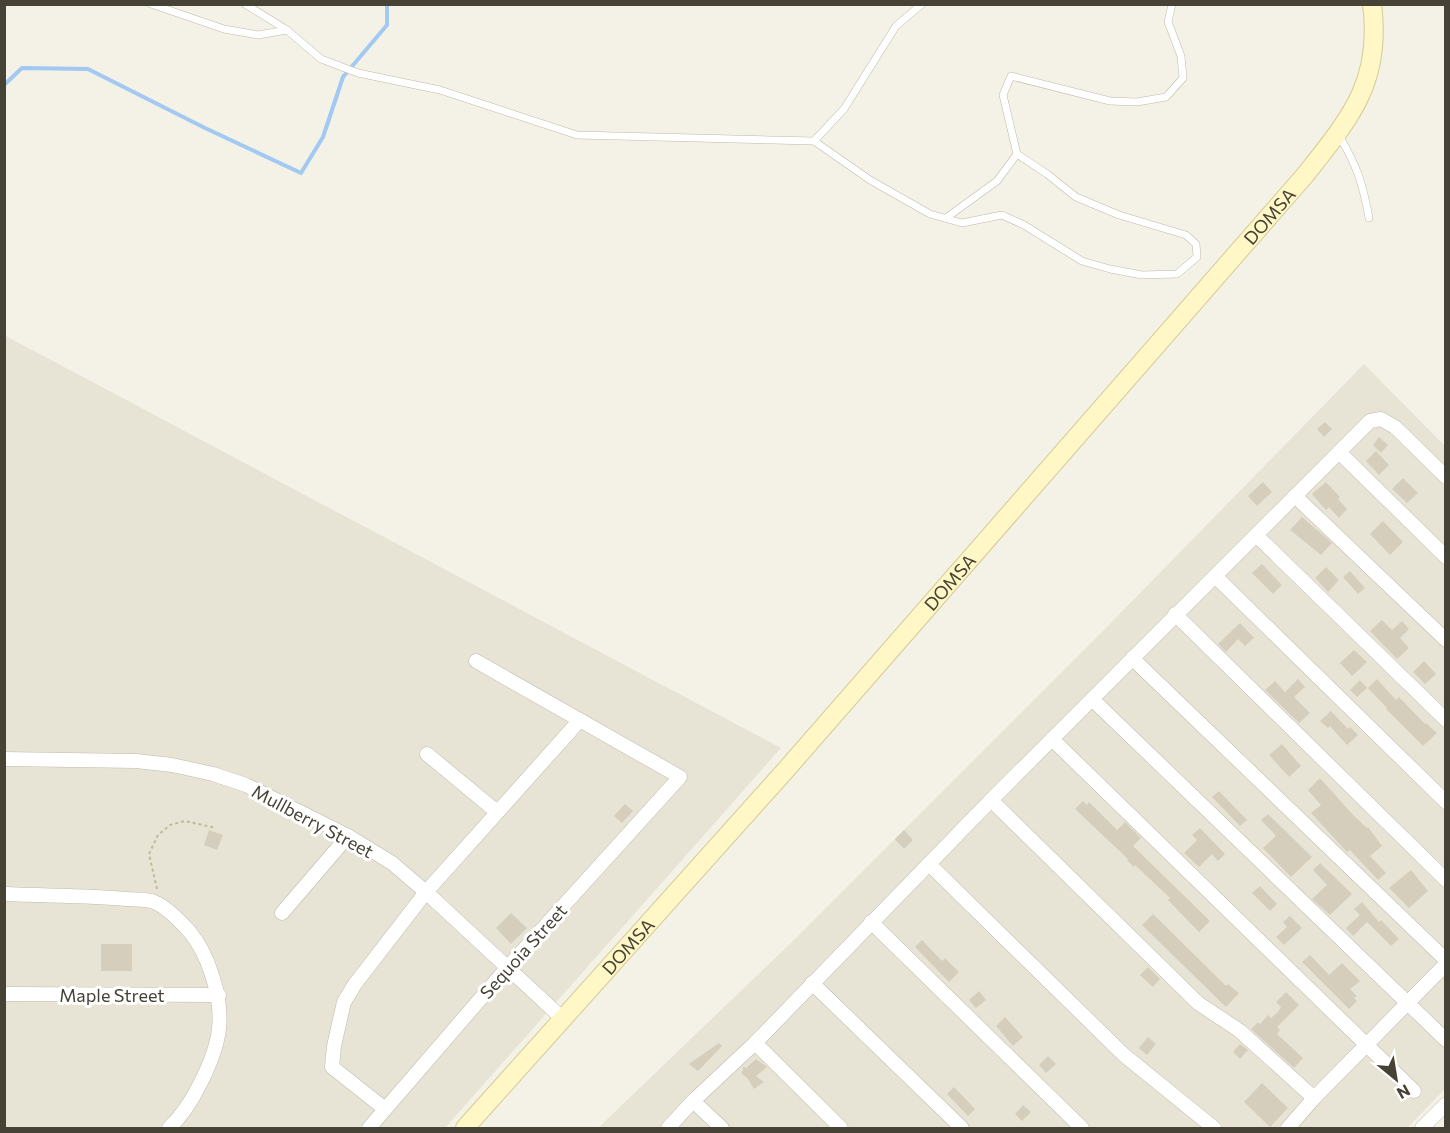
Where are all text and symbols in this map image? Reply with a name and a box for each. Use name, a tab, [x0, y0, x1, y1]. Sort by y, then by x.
street label: DOMSA	[1239, 183, 1300, 249]
street label: DOMSA	[919, 549, 980, 615]
street label: Mullberry Street	[248, 780, 378, 862]
street label: Sequoia Street	[475, 899, 571, 1003]
street label: DOMSA	[597, 914, 659, 979]
street label: Maple Street	[59, 984, 165, 1006]
north arrow	[1366, 1049, 1426, 1109]
text: N	[1394, 1081, 1414, 1104]

